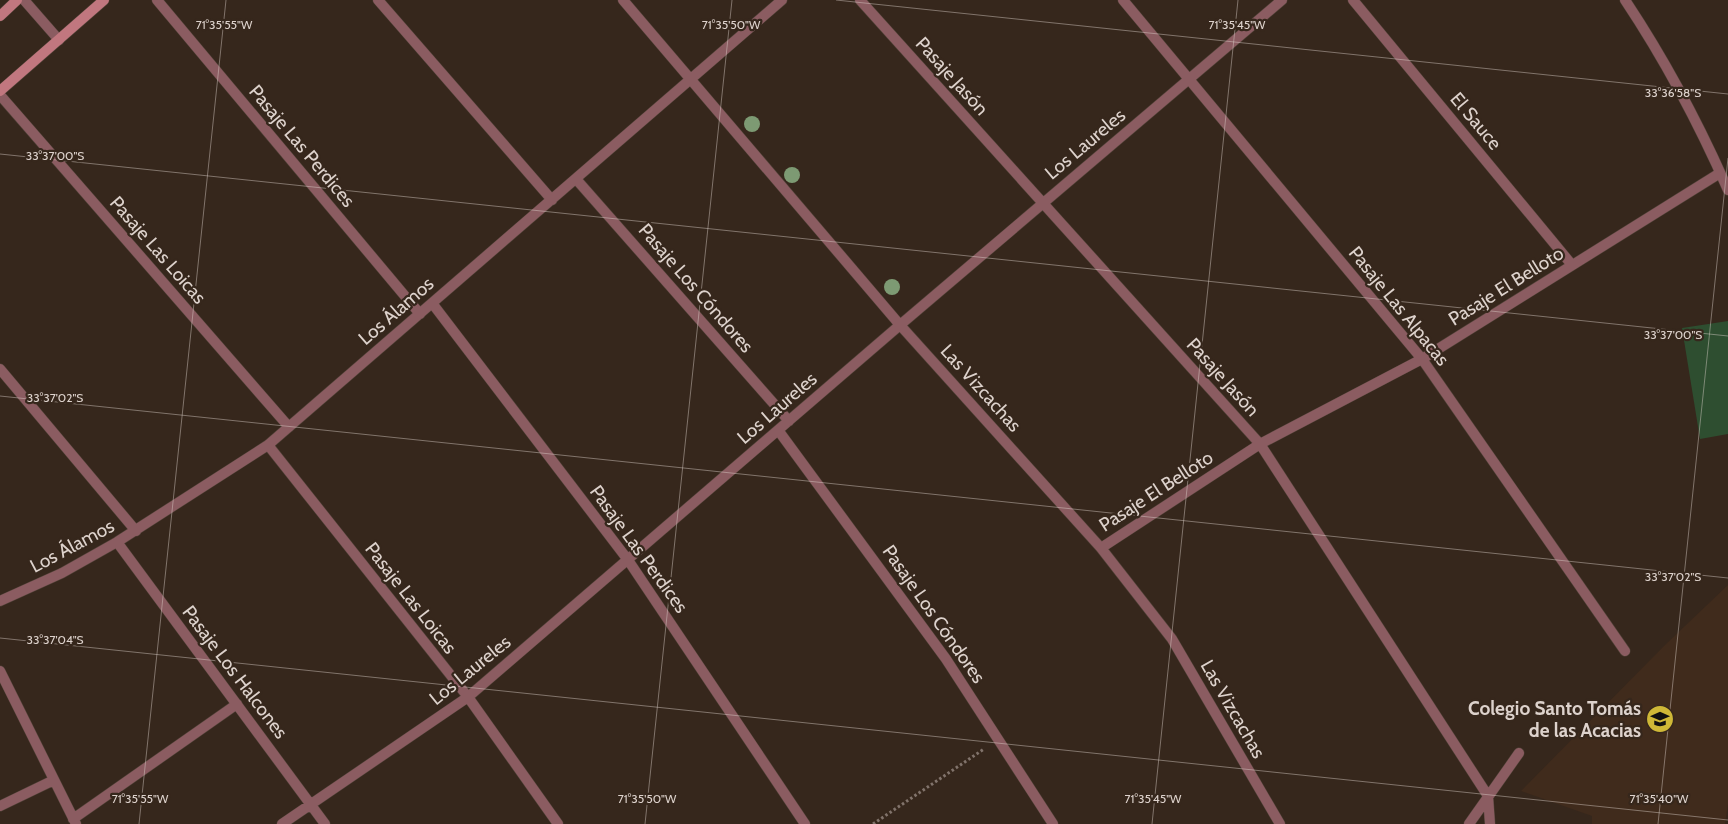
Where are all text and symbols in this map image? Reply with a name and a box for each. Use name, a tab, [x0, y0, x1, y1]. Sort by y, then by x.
text: 71°35'55"W	[196, 17, 253, 32]
text: 71°35'50"W	[702, 17, 761, 32]
text: 71°35'45"W	[1209, 17, 1266, 32]
street label: Pasaje Jasón	[911, 32, 993, 120]
street label: Pasaje Las Perdices	[244, 80, 360, 212]
text: 33°36'58"S	[1645, 85, 1701, 100]
street label: El Sauce	[1445, 88, 1507, 155]
street label: Los Laureles	[1040, 104, 1130, 184]
text: 33°37'00"S	[26, 148, 84, 163]
street label: Pasaje Las Loicas	[105, 192, 211, 309]
street label: Pasaje Los Cóndores	[634, 219, 758, 357]
street label: Pasaje Las Alpacas	[1344, 242, 1454, 370]
street label: Pasaje El Belloto	[1444, 242, 1568, 330]
street label: Los Álamos	[353, 271, 438, 350]
text: 33°37'00"S	[1644, 327, 1702, 342]
street label: Pasaje Jasón	[1182, 333, 1264, 421]
street label: Las Vizcachas	[936, 340, 1026, 437]
street label: Los Laureles	[732, 367, 822, 449]
text: 33°37'02"S	[27, 390, 83, 405]
street label: Pasaje El Belloto	[1095, 446, 1217, 536]
street label: Pasaje Las Perdices	[585, 481, 693, 617]
street label: Los Álamos	[25, 513, 118, 578]
street label: Pasaje Las Loicas	[360, 538, 462, 658]
street label: Pasaje Los Cóndores	[878, 540, 990, 688]
text: 33°37'02"S	[1645, 569, 1701, 584]
street label: Pasaje Los Halcones	[178, 601, 293, 743]
street label: Los Laureles	[425, 630, 515, 710]
text: 33°37'04"S	[26, 632, 84, 647]
street label: Las Vizcachas	[1196, 656, 1270, 762]
place label: Colegio Santo Tomás de las Acacias	[1468, 697, 1641, 742]
school or university icon: Colegio Santo Tomás de las Acacias	[1645, 704, 1675, 734]
text: 71°35'55"W	[112, 791, 169, 806]
text: 71°35'50"W	[618, 791, 677, 806]
text: 71°35'45"W	[1125, 791, 1182, 806]
text: 71°35'40"W	[1630, 791, 1689, 806]

